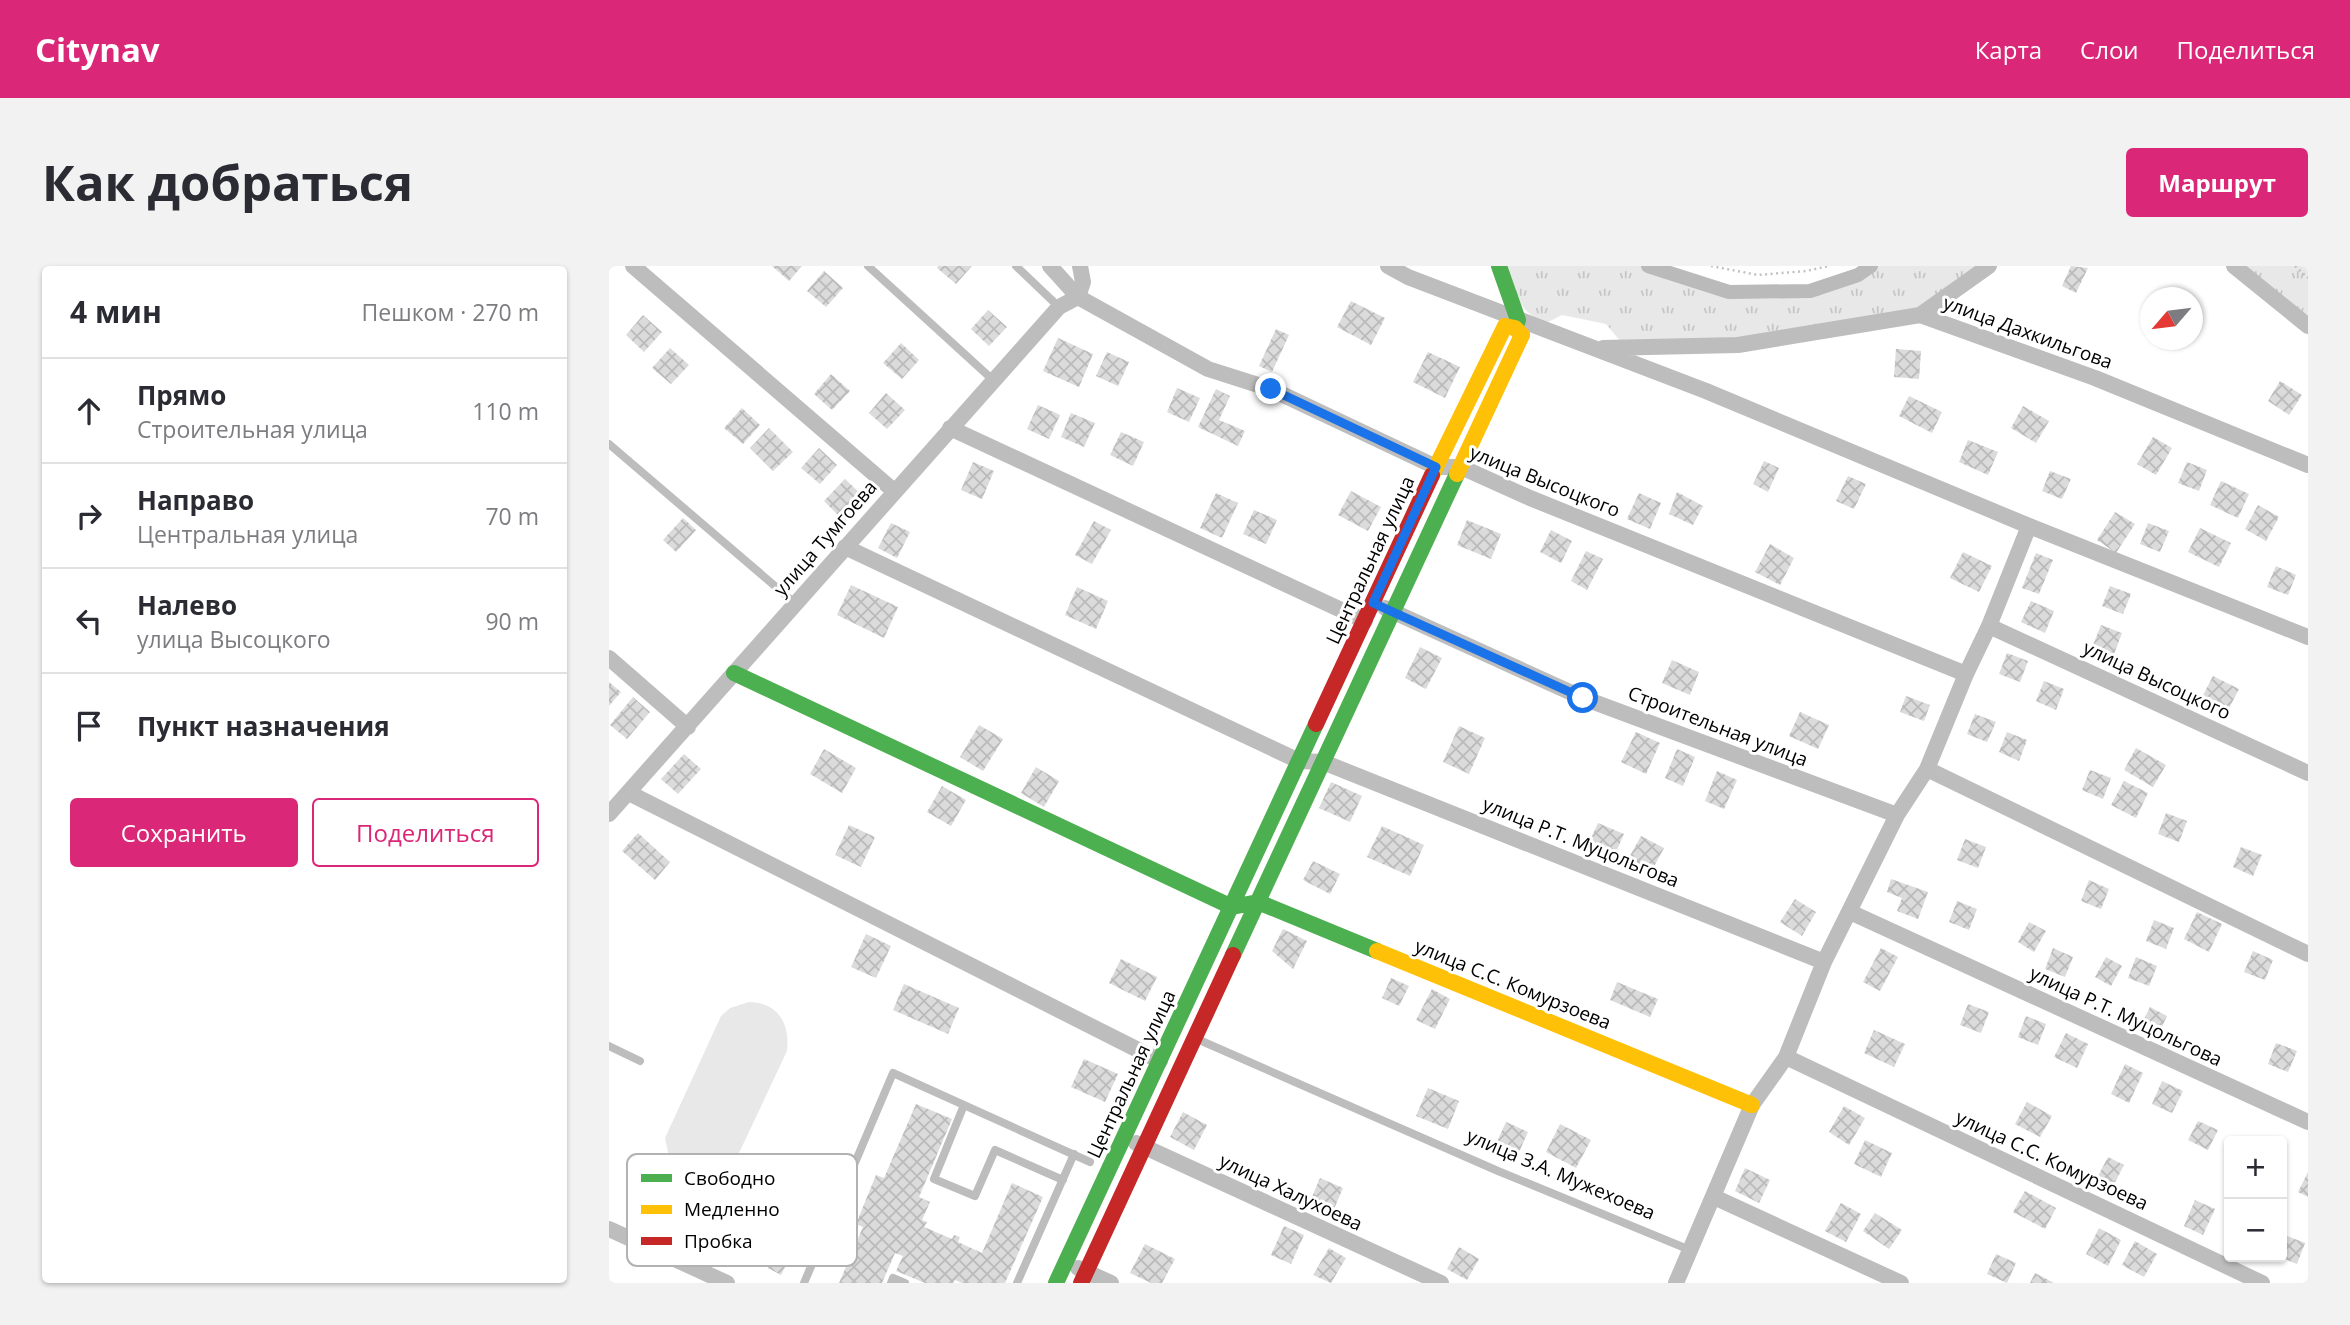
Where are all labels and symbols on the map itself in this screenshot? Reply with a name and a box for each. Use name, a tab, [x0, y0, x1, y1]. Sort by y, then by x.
north arrow	[2140, 287, 2203, 350]
street label: улица Дахкильгова	[1940, 289, 2116, 375]
route end	[1255, 373, 1286, 404]
street label: улица Высоцкого	[1466, 439, 1624, 523]
street label: Центральная улица	[1320, 472, 1420, 648]
street label: улица Тумгоева	[767, 475, 883, 601]
street label: улица Высоцкого	[2079, 634, 2235, 726]
street label: Строительная улица	[1624, 680, 1812, 772]
route start	[1567, 682, 1598, 713]
street label: улица Р.Т. Муцольгова	[1479, 791, 1683, 893]
street label: улица С.С. Комурзоева	[1411, 933, 1615, 1035]
street label: улица Р.Т. Муцольгова	[2025, 960, 2227, 1072]
street label: Центральная улица	[1081, 986, 1181, 1162]
street label: улица С.С. Комурзоева	[1952, 1104, 2152, 1216]
street label: улица З.А. Мужехоева	[1463, 1122, 1659, 1226]
street label: улица Халухоева	[1215, 1147, 1367, 1237]
legend	[627, 1154, 857, 1266]
text: Свободно	[684, 1165, 775, 1191]
text: Медленно	[684, 1196, 780, 1222]
text: Пробка	[684, 1228, 753, 1254]

